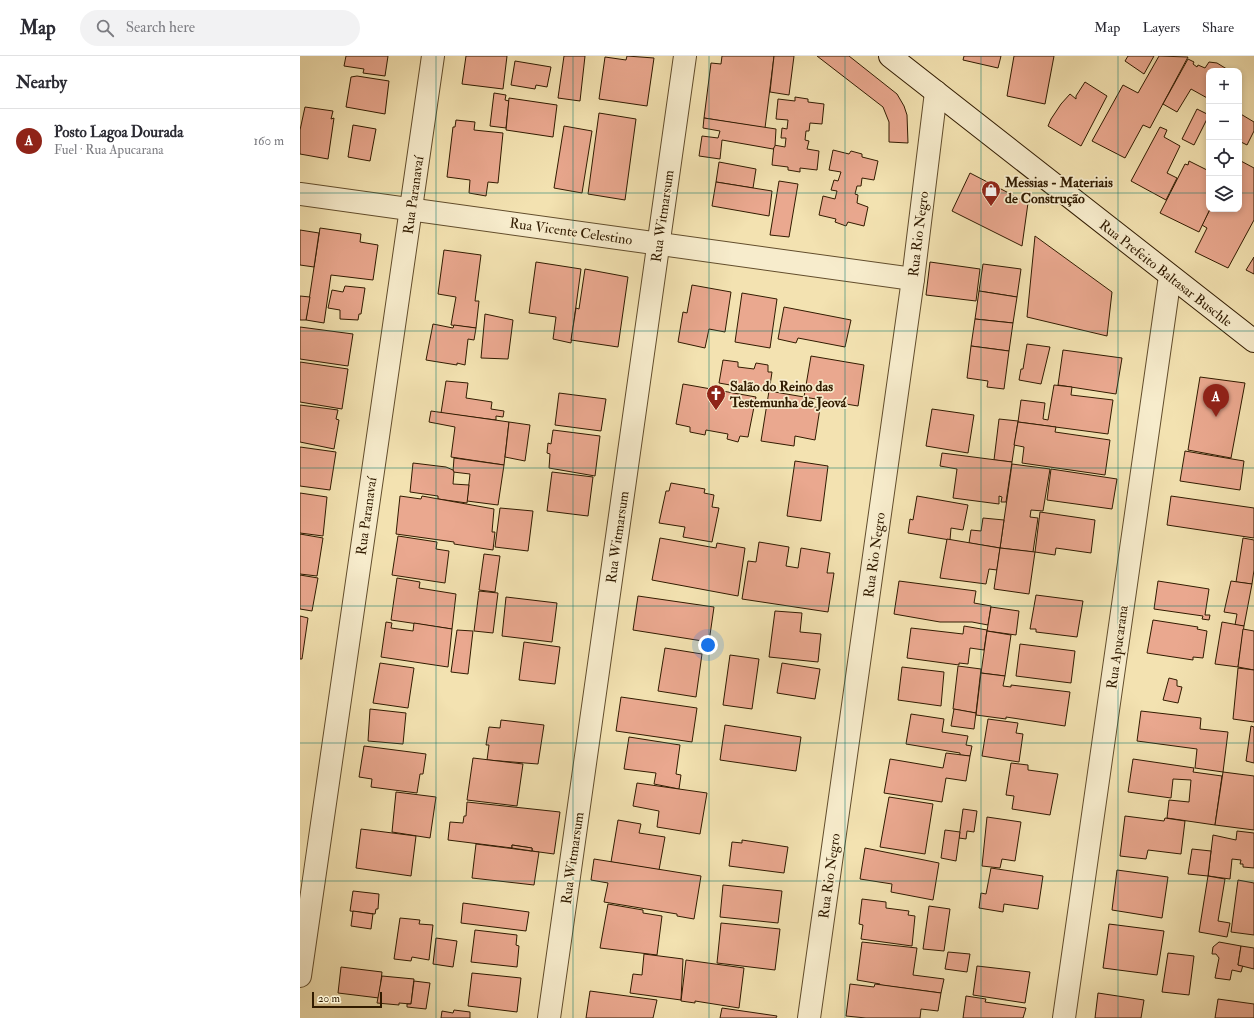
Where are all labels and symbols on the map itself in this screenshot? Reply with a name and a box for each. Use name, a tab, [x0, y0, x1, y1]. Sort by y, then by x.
street label: Rua Paranavaí	[400, 154, 428, 235]
street label: Rua Witmarsum	[648, 169, 677, 263]
place label: Messias - Materiais de Construção	[1004, 174, 1113, 207]
shop icon: Messias - Materiais de Construção	[980, 179, 1002, 207]
street label: Rua Rio Negro	[905, 190, 932, 278]
street label: Rua Vicente Celestino	[508, 214, 634, 249]
street label: Rua Prefeito Baltasar Buschle	[1096, 216, 1236, 331]
place label: Salão do Reino das Testemunha de Jeová	[729, 378, 847, 412]
church icon: Salão do Reino das Testemunha de Jeová	[705, 383, 727, 411]
pin: A	[1203, 384, 1229, 417]
street label: Rua Paranavaí	[353, 475, 381, 556]
street label: Rua Witmarsum	[603, 490, 632, 584]
street label: Rua Rio Negro	[860, 511, 889, 599]
street label: Rua Apucarana	[1103, 604, 1133, 690]
your location	[698, 635, 718, 655]
street label: Rua Witmarsum	[558, 811, 587, 905]
street label: Rua Rio Negro	[815, 832, 844, 920]
scale bar	[312, 990, 382, 1009]

